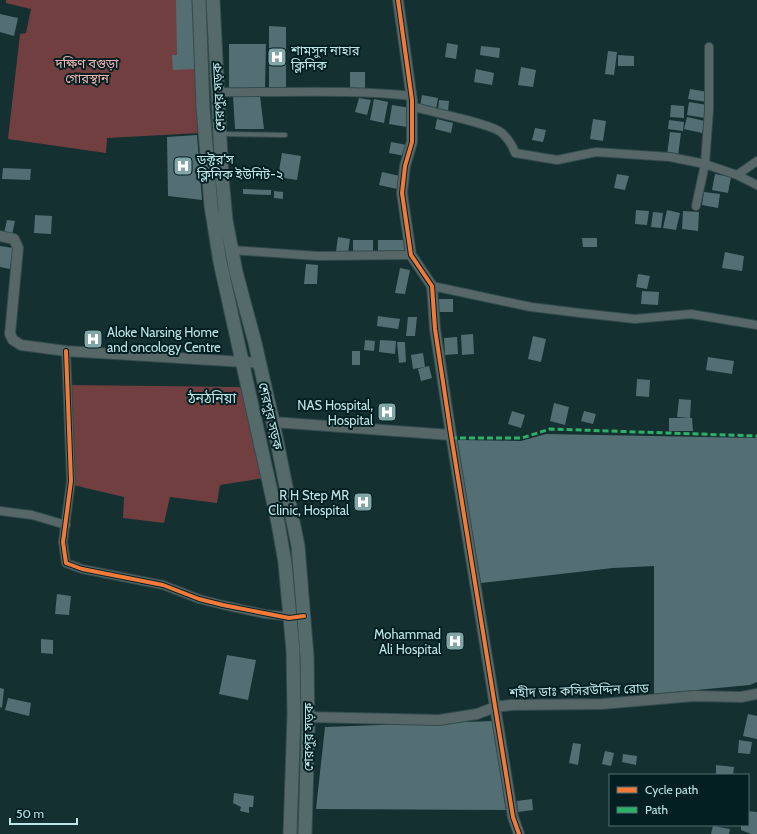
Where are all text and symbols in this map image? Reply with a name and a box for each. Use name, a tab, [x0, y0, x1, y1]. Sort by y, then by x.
place label: শামসুন নাহার ক্লিনিক	[290, 42, 360, 73]
hospital icon: শামসুন নাহার ক্লিনিক	[266, 46, 288, 68]
park label: দক্ষিণ বগুড়া গোরস্থান	[54, 55, 119, 86]
street label: শেরপুর সড়ক	[208, 62, 229, 132]
place label: ডক্টর'স ক্লিনিক ইউনিট-২	[196, 151, 284, 182]
hospital icon: ডক্টর'স ক্লিনিক ইউনিট-২	[172, 155, 194, 177]
place label: Aloke Narsing Home and oncology Centre	[107, 324, 221, 355]
hospital icon: Aloke Narsing Home and oncology Centre	[82, 328, 104, 350]
street label: শেরপুর সড়ক	[255, 381, 287, 452]
district label: ঠনঠনিয়া	[187, 389, 236, 407]
place label: NAS Hospital, Hospital	[297, 397, 373, 428]
hospital icon: NAS Hospital, Hospital	[376, 401, 398, 423]
place label: R H Step MR Clinic, Hospital	[268, 487, 349, 518]
hospital icon: R H Step MR Clinic, Hospital	[352, 491, 374, 513]
place label: Mohammad Ali Hospital	[374, 626, 441, 657]
hospital icon: Mohammad Ali Hospital	[444, 630, 466, 652]
street label: শহীদ ডাঃ কসিরউদ্দিন রোড	[508, 680, 650, 700]
street label: শেরপুর সড়ক	[300, 702, 317, 771]
legend	[609, 774, 749, 826]
text: Cycle path	[645, 782, 698, 797]
scale bar	[10, 800, 77, 826]
text: Path	[645, 802, 668, 817]
text: 50 m	[16, 806, 44, 821]

